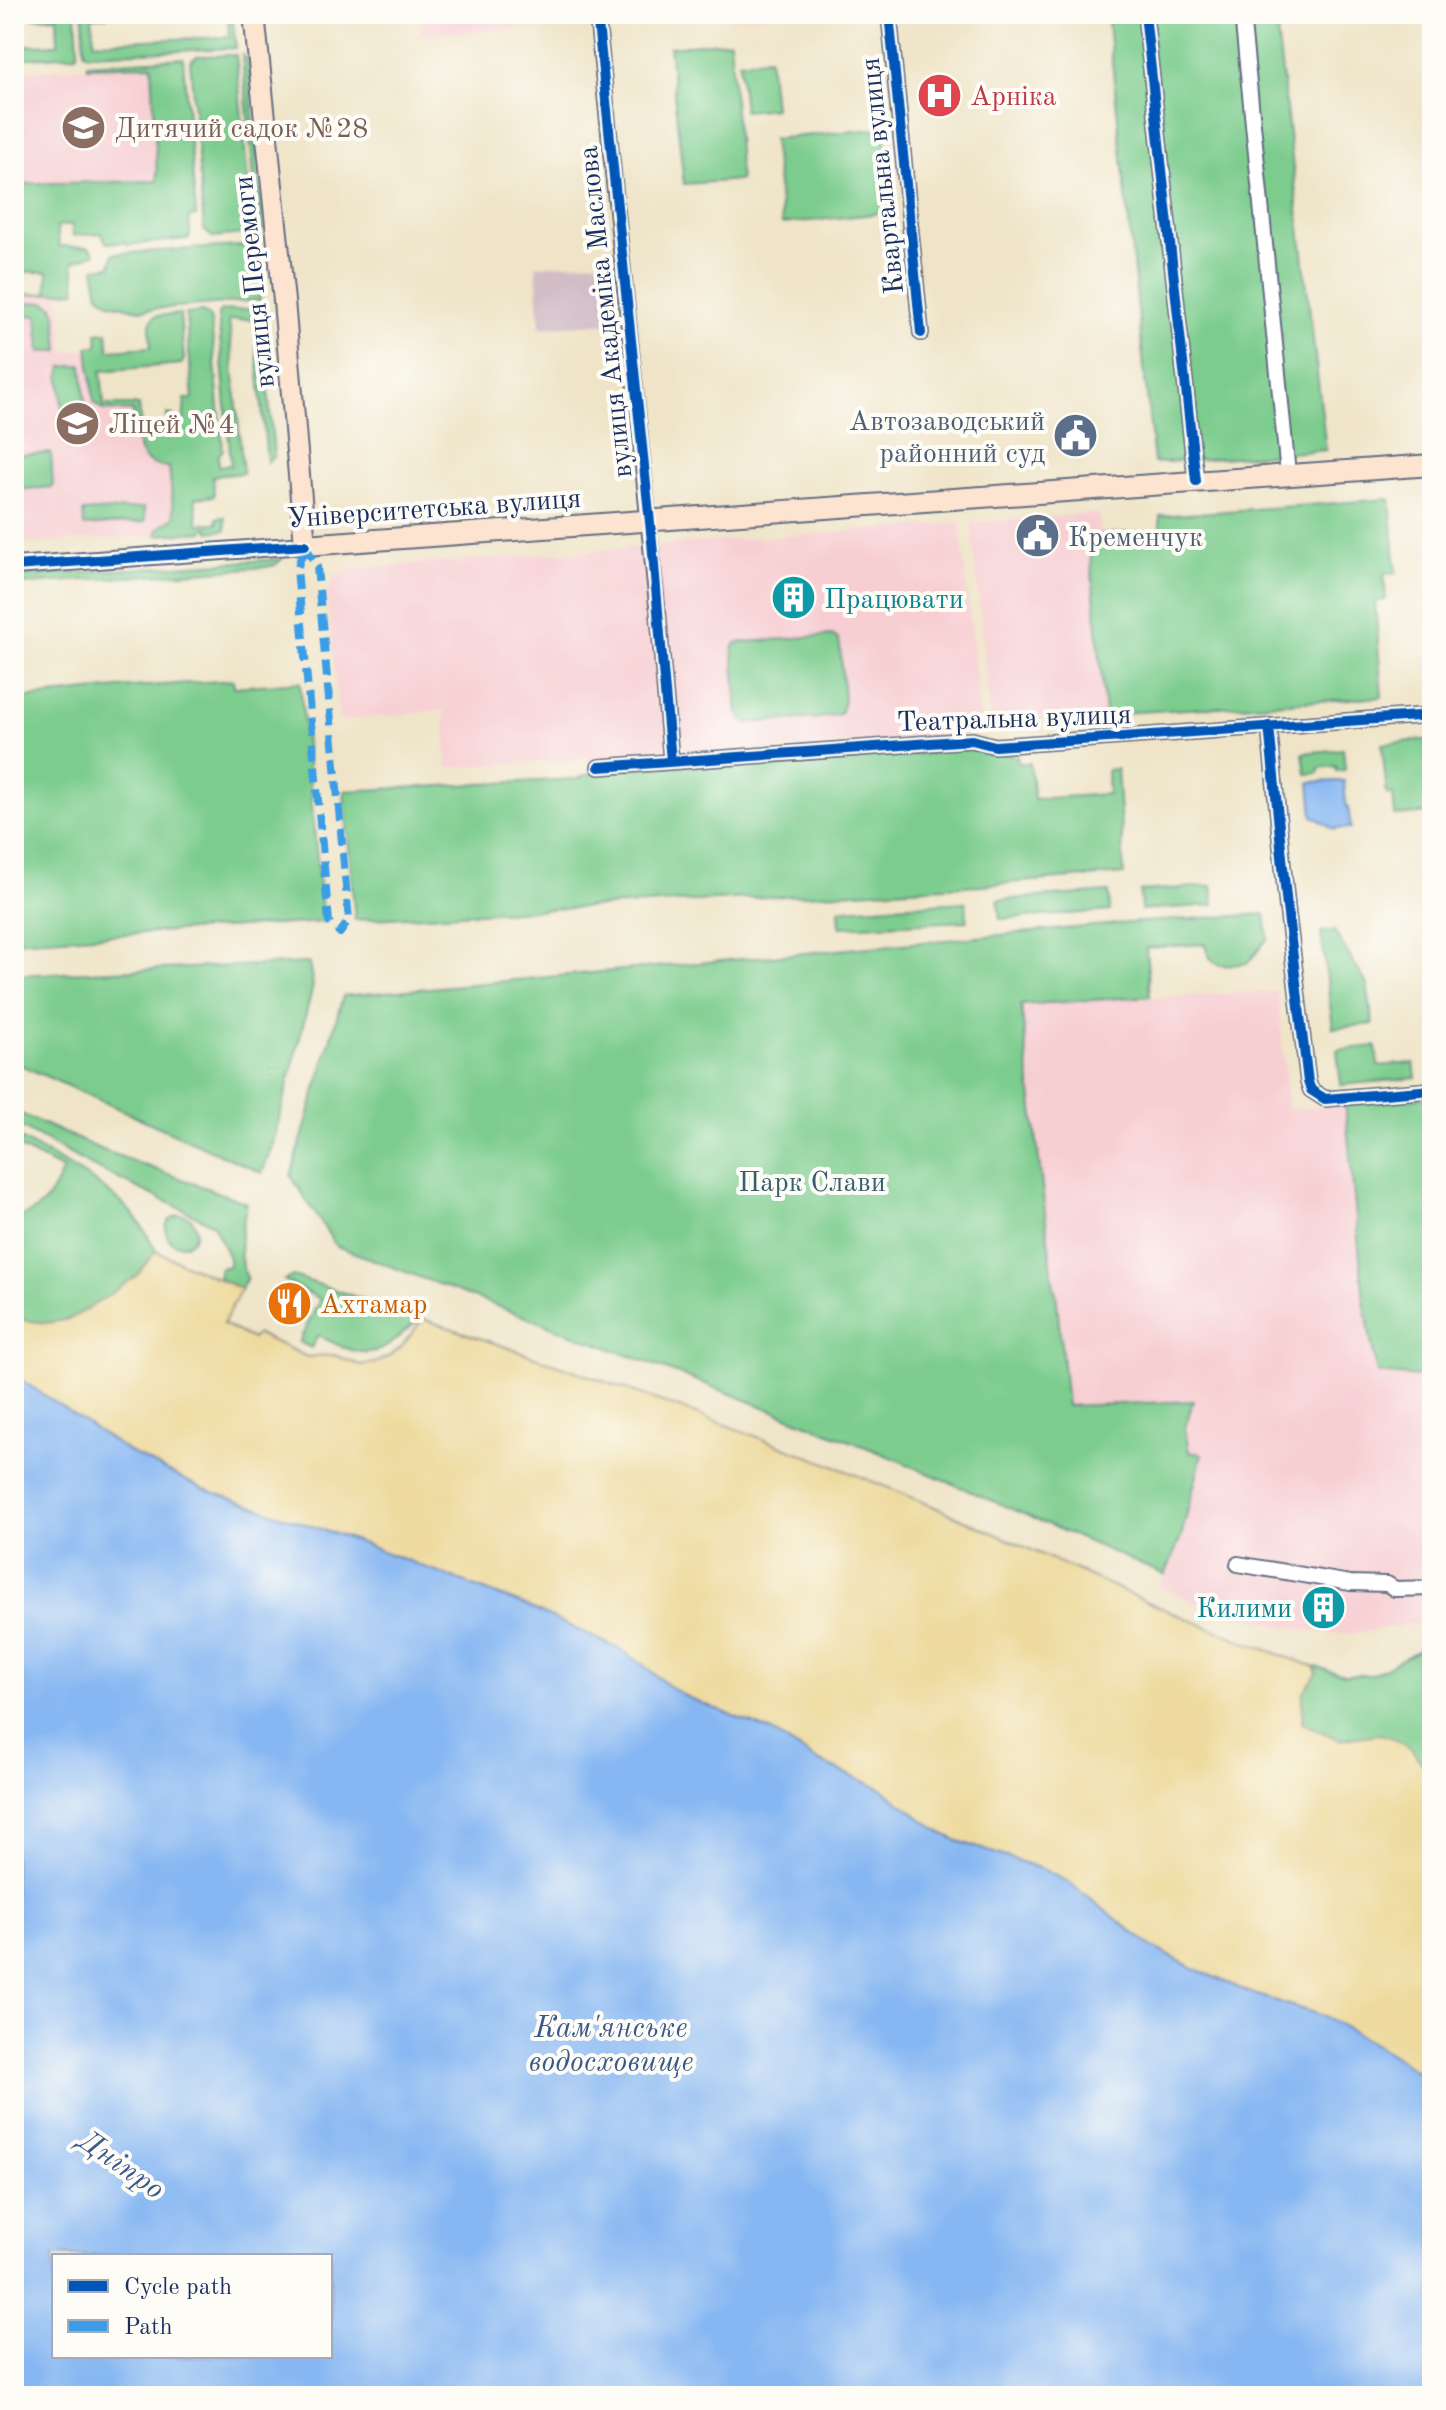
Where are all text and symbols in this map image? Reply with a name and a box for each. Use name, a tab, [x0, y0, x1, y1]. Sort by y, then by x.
street label: Квартальна вулиця	[858, 56, 910, 295]
hospital icon: Арніка	[915, 71, 963, 119]
place label: Арніка	[970, 84, 1057, 112]
school or university icon: Дитячий садок №28	[60, 103, 108, 151]
place label: Дитячий садок №28	[115, 116, 368, 144]
street label: вулиця Академіка Маслова	[576, 144, 638, 479]
street label: вулиця Перемоги	[231, 174, 281, 389]
school or university icon: Ліцей №4	[53, 399, 101, 447]
place label: Автозаводський районний суд	[849, 409, 1045, 469]
place label: Ліцей №4	[108, 412, 235, 440]
public building icon: Автозаводський районний суд	[1052, 412, 1100, 460]
street label: Університетська вулиця	[286, 486, 582, 534]
public building icon: Кременчук	[1013, 512, 1061, 560]
place label: Кременчук	[1068, 525, 1203, 553]
building icon: Працювати	[769, 574, 817, 622]
place label: Працювати	[824, 587, 964, 615]
street label: Театральна вулиця	[896, 702, 1132, 738]
park label: Парк Слави	[738, 1170, 886, 1198]
restaurant icon: Ахтамар	[265, 1279, 313, 1327]
place label: Ахтамар	[320, 1292, 427, 1320]
building icon: Килими	[1299, 1583, 1347, 1631]
place label: Килими	[1196, 1596, 1292, 1624]
water label: Кам'янське водосховище	[528, 2014, 694, 2078]
water label: Дніпро	[69, 2123, 169, 2206]
legend	[52, 2254, 332, 2358]
text: Cycle path	[124, 2276, 232, 2300]
text: Path	[124, 2316, 173, 2340]

